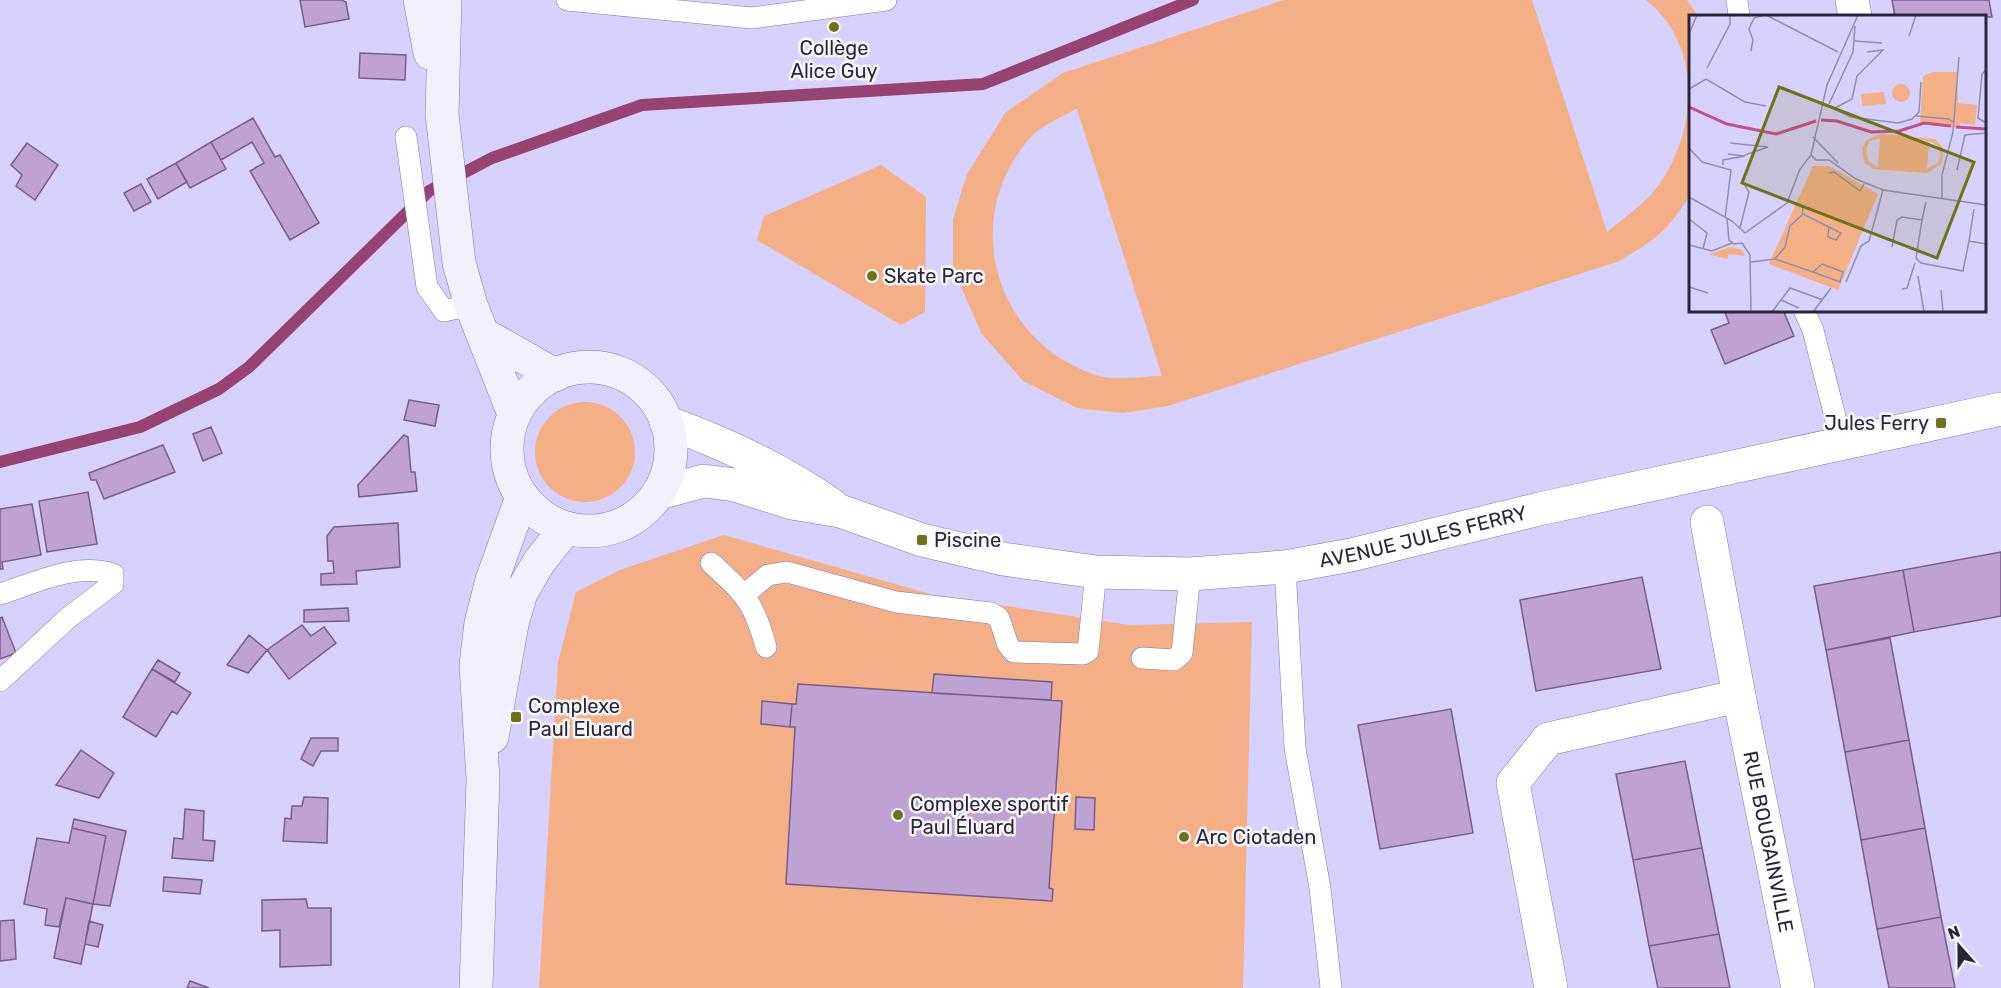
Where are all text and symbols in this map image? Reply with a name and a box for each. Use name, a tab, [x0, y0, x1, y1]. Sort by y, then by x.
inset map	[1689, 15, 1986, 312]
marker: Collège Alice Guy	[827, 20, 841, 34]
place label: Collège Alice Guy	[791, 36, 877, 83]
place label: Skate Parc	[884, 264, 984, 288]
marker: Skate Parc	[865, 269, 879, 283]
place label: Jules Ferry	[1824, 411, 1929, 435]
marker: Jules Ferry	[1934, 416, 1948, 430]
street label: AVENUE JULES FERRY	[1317, 500, 1529, 573]
place label: Piscine	[934, 528, 1001, 552]
marker: Piscine	[915, 533, 929, 547]
place label: Complexe Paul Eluard	[528, 694, 633, 741]
marker: Complexe Paul Eluard	[509, 710, 523, 724]
street label: RUE BOUGAINVILLE	[1738, 749, 1798, 934]
place label: Complexe sportif Paul Éluard	[910, 792, 1069, 839]
marker: Complexe sportif Paul Éluard	[891, 808, 905, 822]
place label: Arc Ciotaden	[1196, 825, 1316, 849]
marker: Arc Ciotaden	[1177, 830, 1191, 844]
north arrow	[1929, 916, 1989, 976]
text: N	[1945, 922, 1963, 943]

